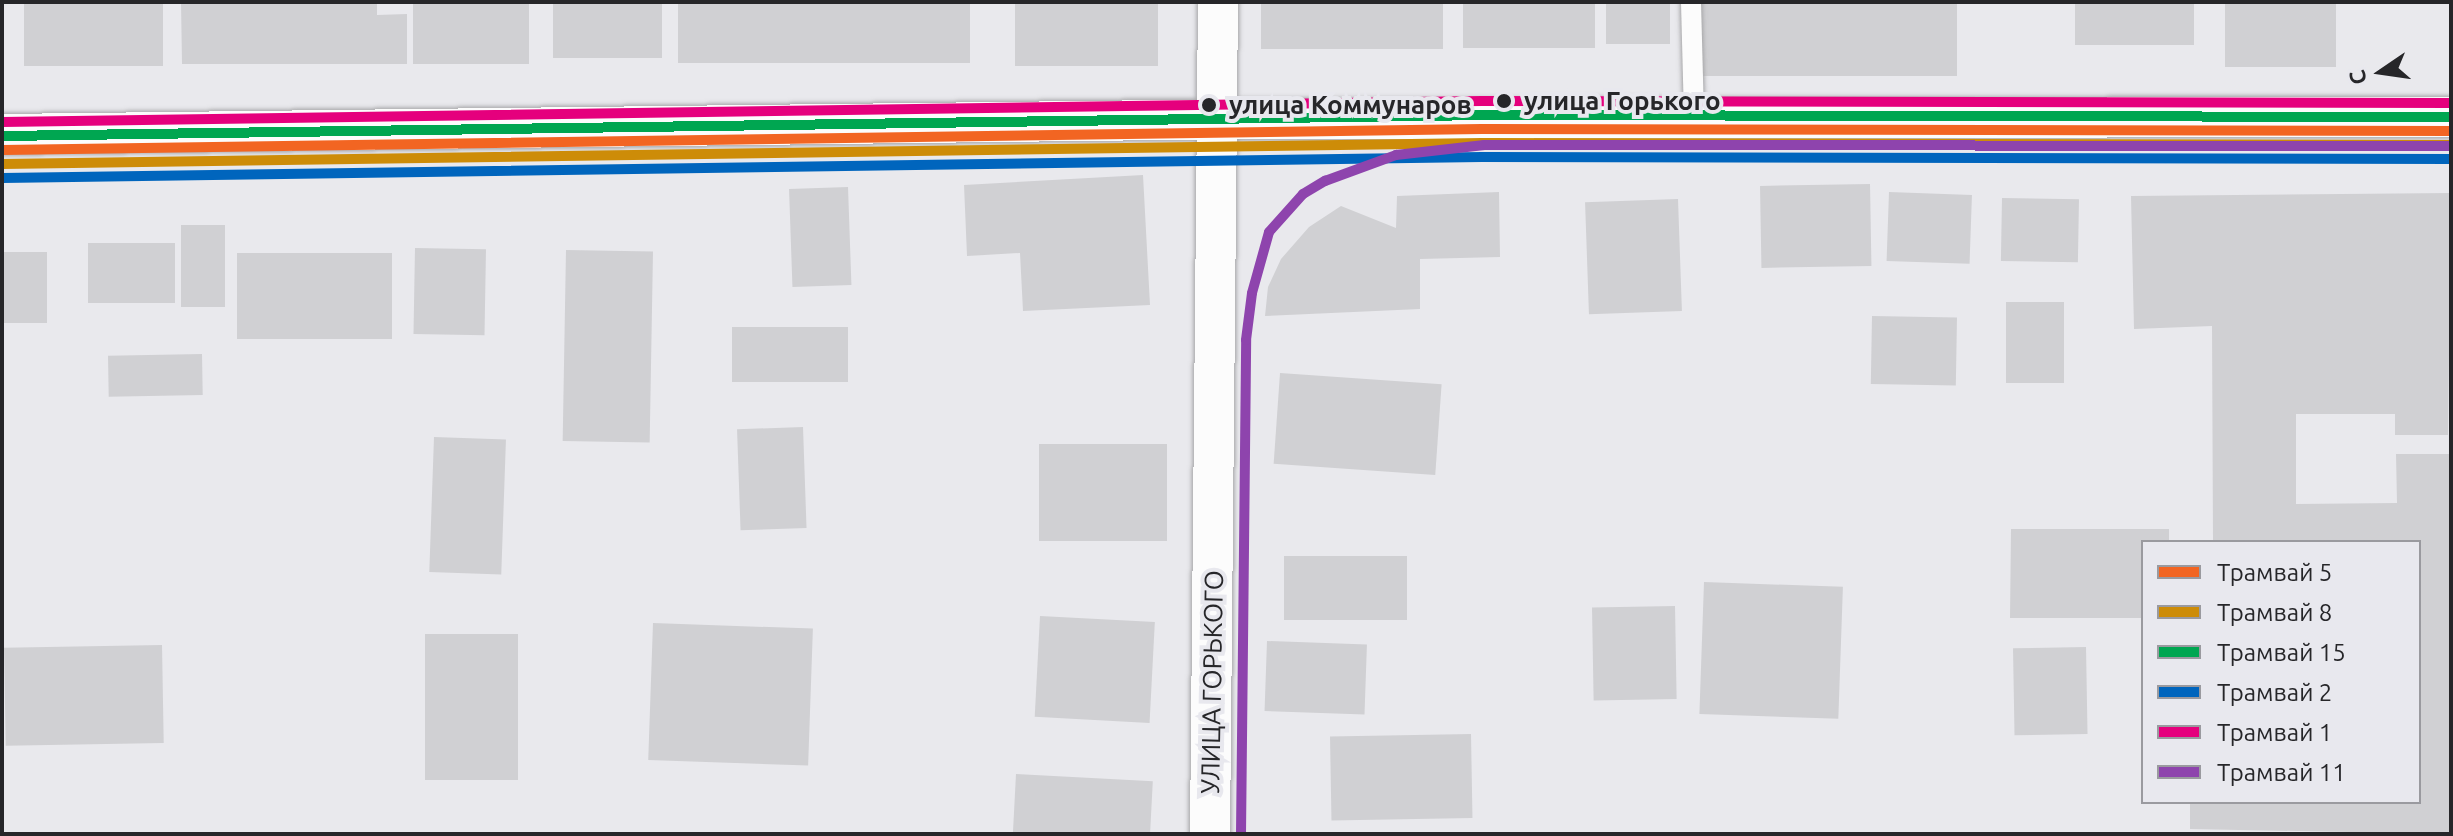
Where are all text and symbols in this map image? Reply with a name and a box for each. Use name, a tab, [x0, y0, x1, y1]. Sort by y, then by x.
north arrow	[2341, 32, 2421, 112]
text: С	[2343, 68, 2371, 87]
place label: улица Горького	[1524, 85, 1721, 117]
marker: улица Горького	[1491, 88, 1517, 114]
place label: улица Коммунаров	[1229, 89, 1472, 121]
marker: улица Коммунаров	[1196, 92, 1222, 118]
legend	[2141, 540, 2421, 804]
text: Трамвай 5	[2217, 559, 2332, 586]
street label: УЛИЦА ГОРЬКОГО	[1194, 570, 1230, 794]
text: Трамвай 8	[2217, 599, 2332, 626]
text: Трамвай 15	[2217, 639, 2346, 666]
text: Трамвай 2	[2217, 679, 2332, 706]
text: Трамвай 1	[2217, 719, 2332, 746]
text: Трамвай 11	[2217, 759, 2346, 786]

